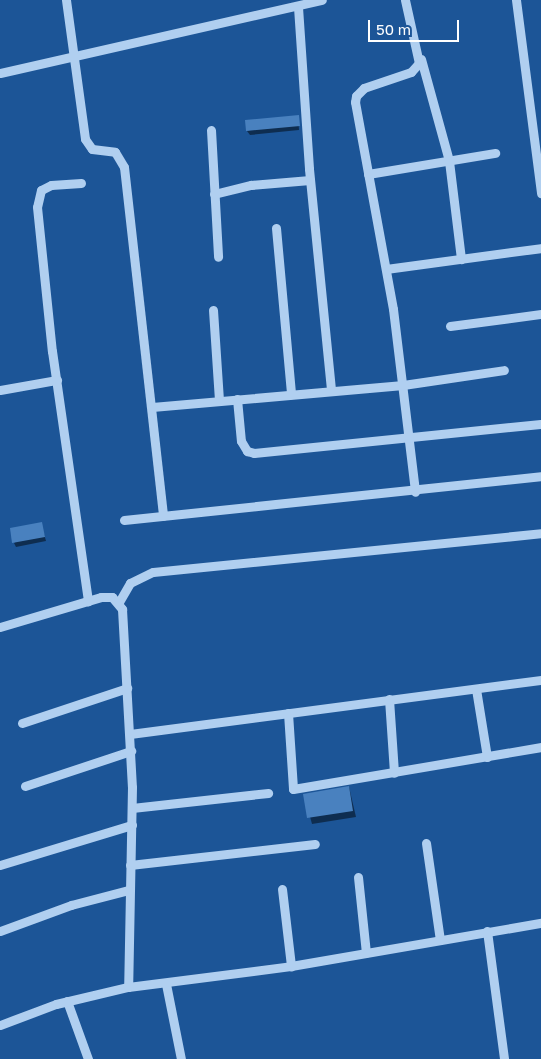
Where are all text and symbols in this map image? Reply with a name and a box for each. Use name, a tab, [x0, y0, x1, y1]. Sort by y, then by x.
scale bar	[371, 10, 462, 42]
text: 50 m	[376, 20, 411, 38]

